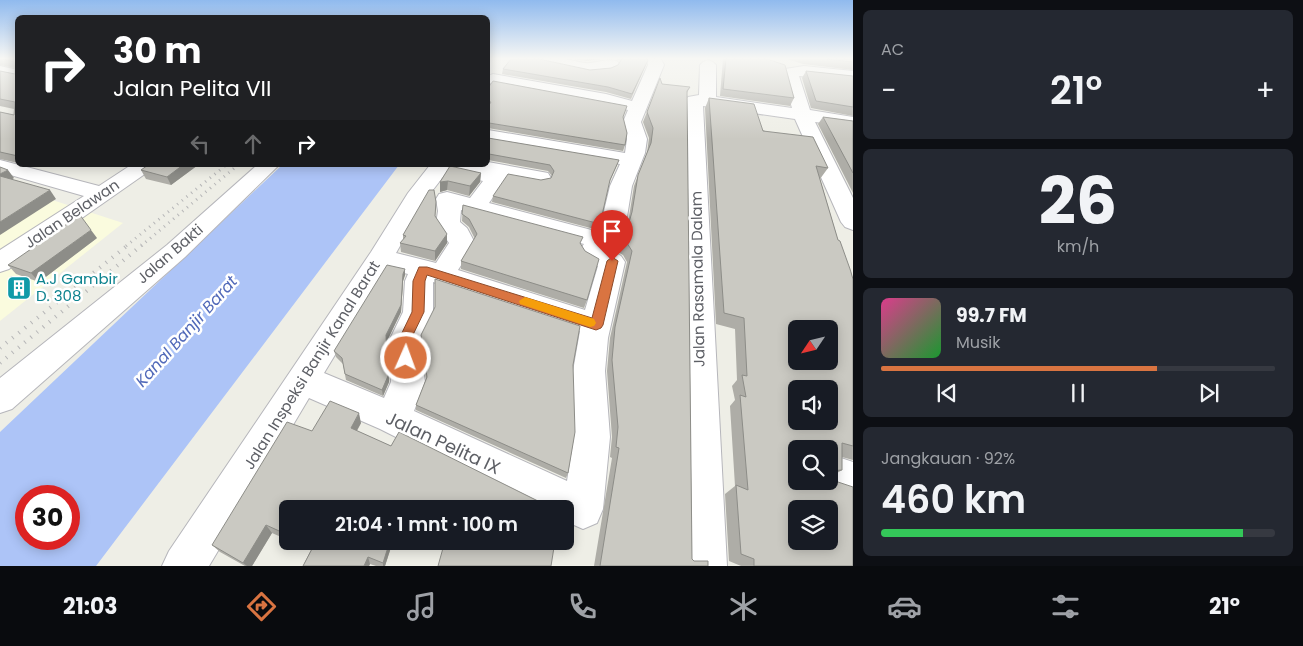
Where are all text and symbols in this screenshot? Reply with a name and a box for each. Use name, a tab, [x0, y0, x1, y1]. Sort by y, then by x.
text: 30 m	[113, 26, 201, 75]
icon: right	[30, 35, 95, 100]
text: AC	[881, 38, 904, 61]
text: 21°	[1050, 64, 1102, 117]
text: −	[881, 71, 896, 110]
text: +	[1256, 71, 1275, 110]
text: Jalan Pelita VII	[113, 73, 271, 104]
icon: left	[186, 130, 214, 158]
icon: ahead	[239, 130, 267, 158]
icon: right	[292, 130, 320, 158]
text: 26	[1039, 156, 1117, 247]
street label: Jalan Belawan	[20, 174, 123, 253]
street label: Jalan Rasamala Dalam	[685, 191, 710, 367]
pin	[591, 210, 633, 261]
icon: arrive	[598, 217, 626, 245]
street label: Jalan Bakti	[132, 219, 207, 288]
text: km/h	[1057, 235, 1099, 258]
street label: Jalan Inspeksi Banjir Kanal Barat	[238, 256, 385, 473]
place label: A.J Gambir D. 308	[36, 268, 118, 306]
water label: Kanal Banjir Barat	[130, 270, 244, 392]
building icon: A.J Gambir D. 308	[6, 275, 32, 301]
text: 99.7 FM	[956, 302, 1027, 329]
north arrow	[788, 320, 838, 370]
map controls	[788, 320, 838, 550]
position arrow	[379, 331, 431, 383]
text: Musik	[956, 331, 1001, 354]
icon: previous	[933, 379, 961, 407]
icon: pause	[1064, 379, 1092, 407]
icon: next	[1195, 379, 1223, 407]
button: sound	[788, 380, 838, 430]
street label: Jalan Pelita IX	[382, 405, 505, 480]
button: search	[788, 440, 838, 490]
text: Jangkauan · 92%	[881, 447, 1015, 470]
text: 460 km	[881, 473, 1026, 526]
speed limit sign: 30	[15, 485, 80, 550]
button: layers	[788, 500, 838, 550]
text: 21:04 · 1 mnt · 100 m	[335, 511, 518, 538]
icon: directions	[244, 589, 279, 624]
icon: music	[404, 589, 439, 624]
icon: phone	[565, 589, 600, 624]
icon: climate	[726, 589, 761, 624]
icon: car	[887, 589, 922, 624]
icon: filters	[1048, 589, 1083, 624]
text: 21:03	[63, 591, 118, 622]
text: 21°	[1209, 591, 1240, 622]

